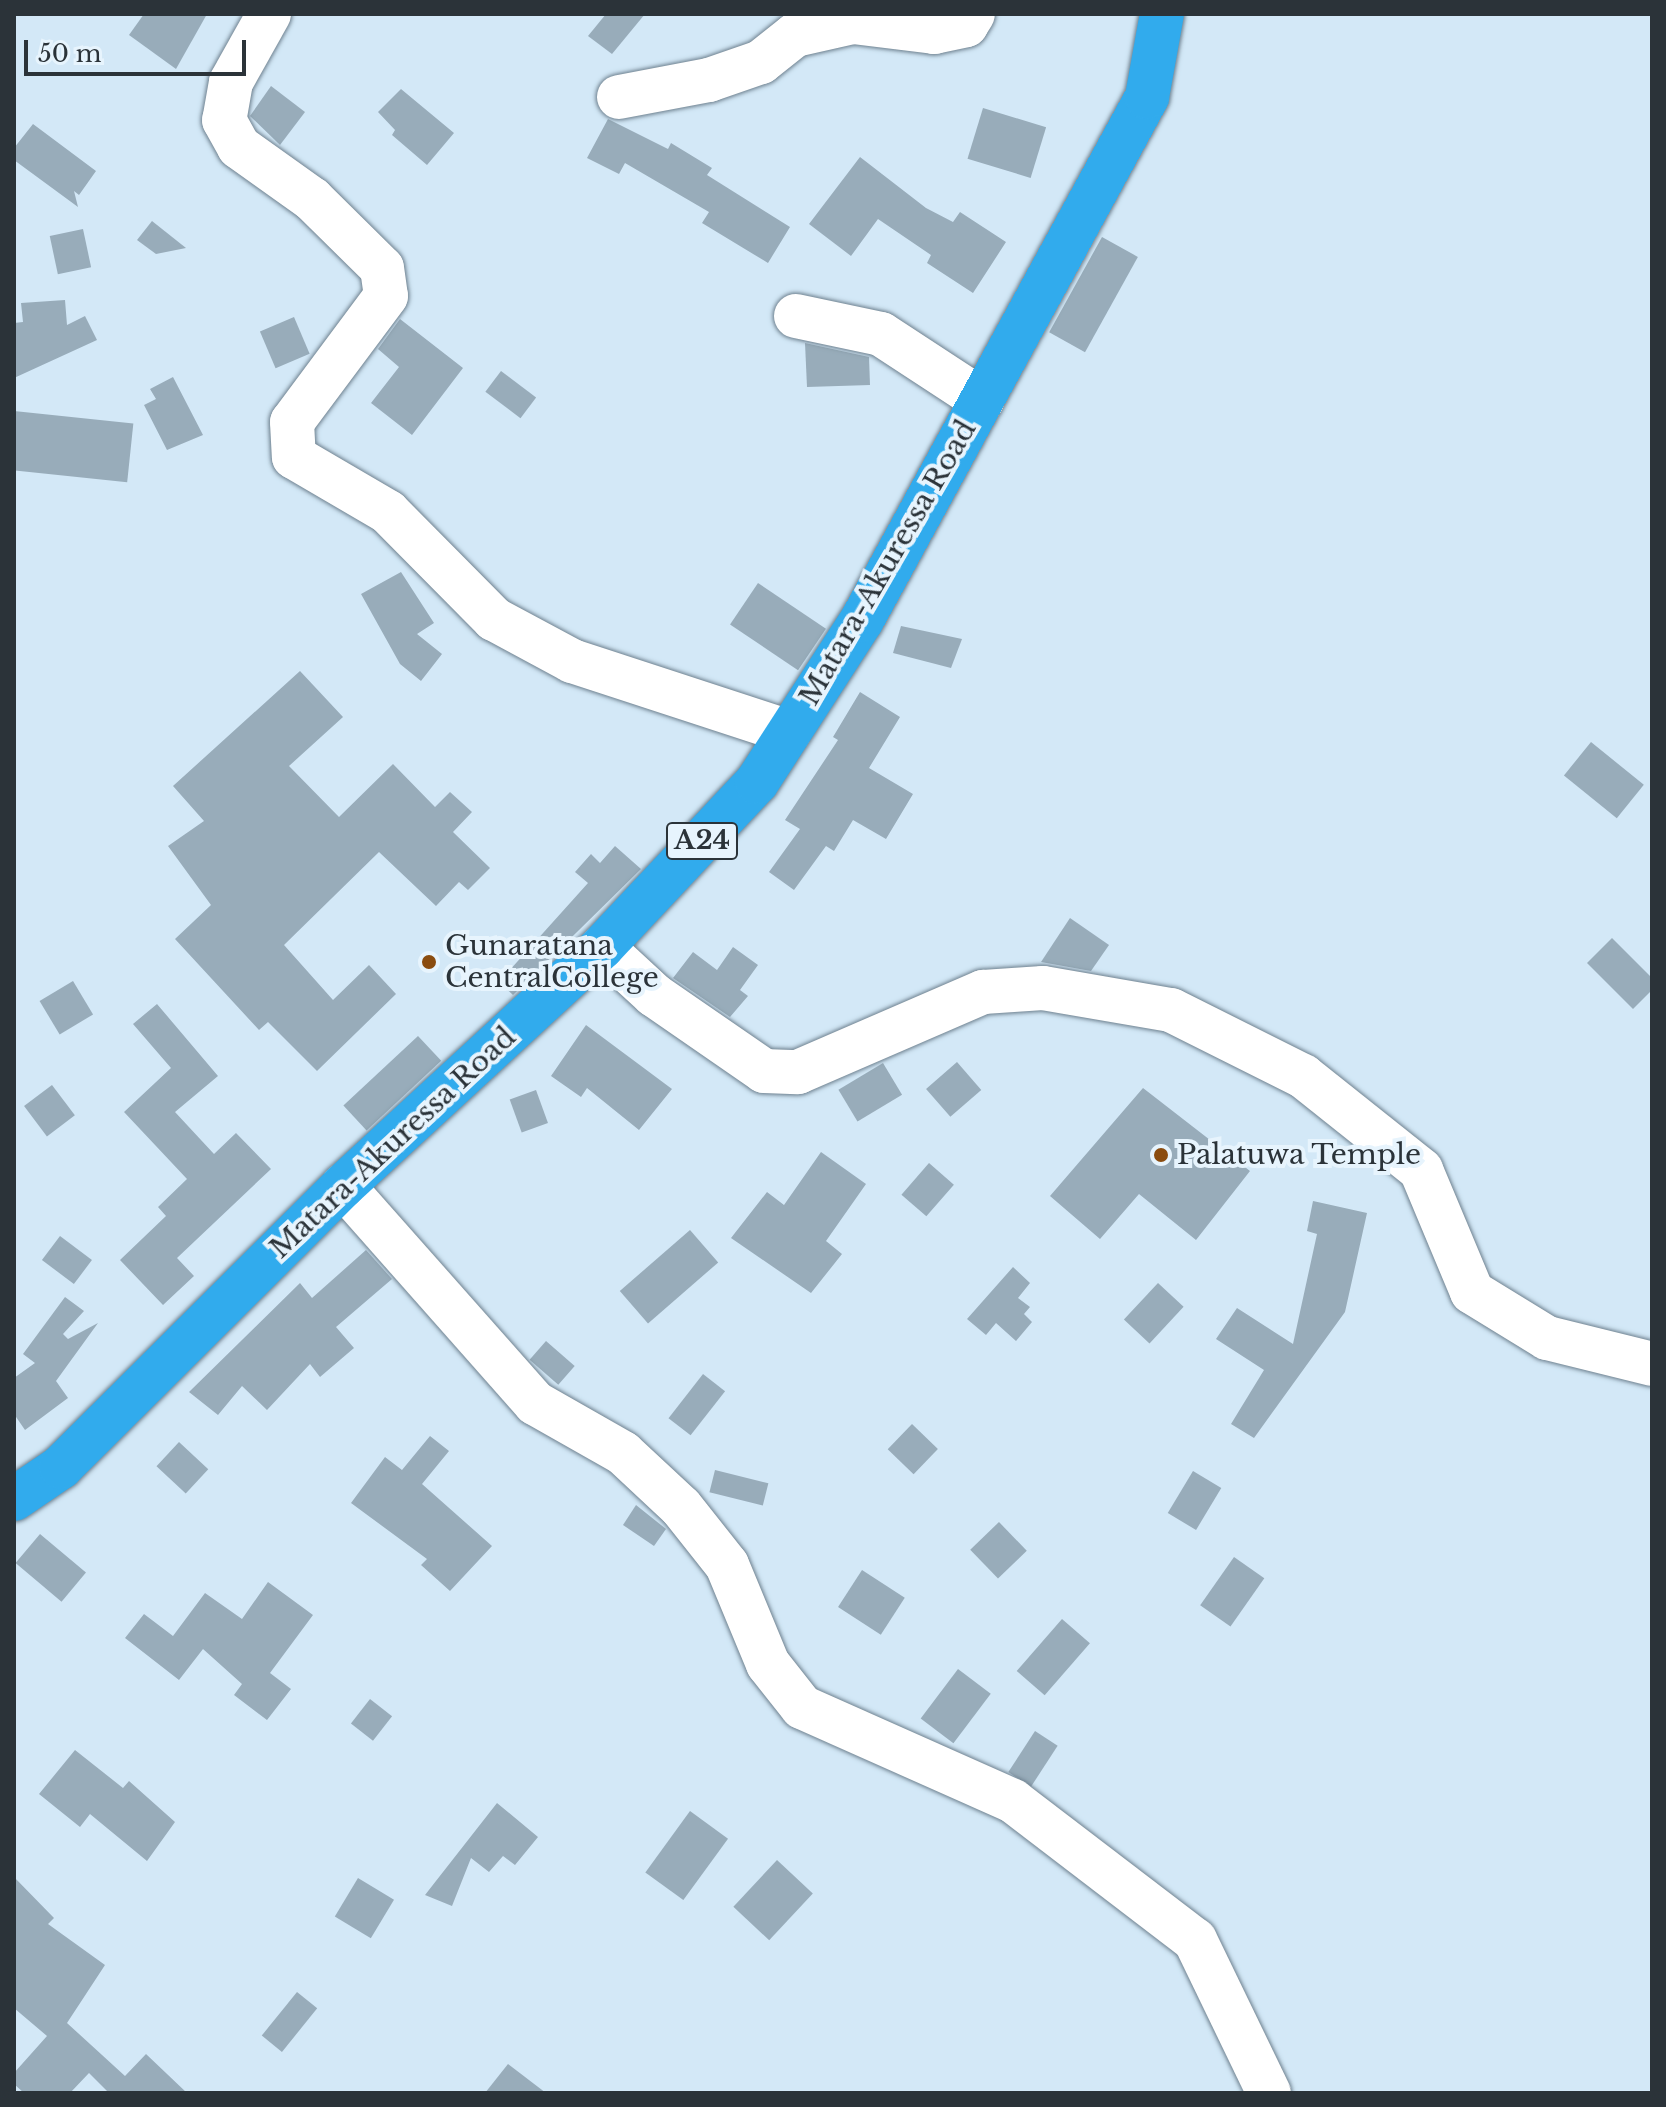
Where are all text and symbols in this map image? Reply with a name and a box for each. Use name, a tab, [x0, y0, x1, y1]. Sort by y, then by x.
scale bar	[28, 24, 250, 74]
text: 50 m	[38, 39, 101, 68]
street label: Matara-Akuressa Road	[793, 414, 983, 712]
road number: A24	[664, 819, 740, 863]
place label: Gunaratana CentralCollege	[445, 929, 659, 995]
marker: Gunaratana CentralCollege	[420, 953, 438, 971]
street label: Matara-Akuressa Road	[263, 1020, 523, 1266]
place label: Palatuwa Temple	[1177, 1138, 1422, 1172]
marker: Palatuwa Temple	[1152, 1146, 1170, 1164]

